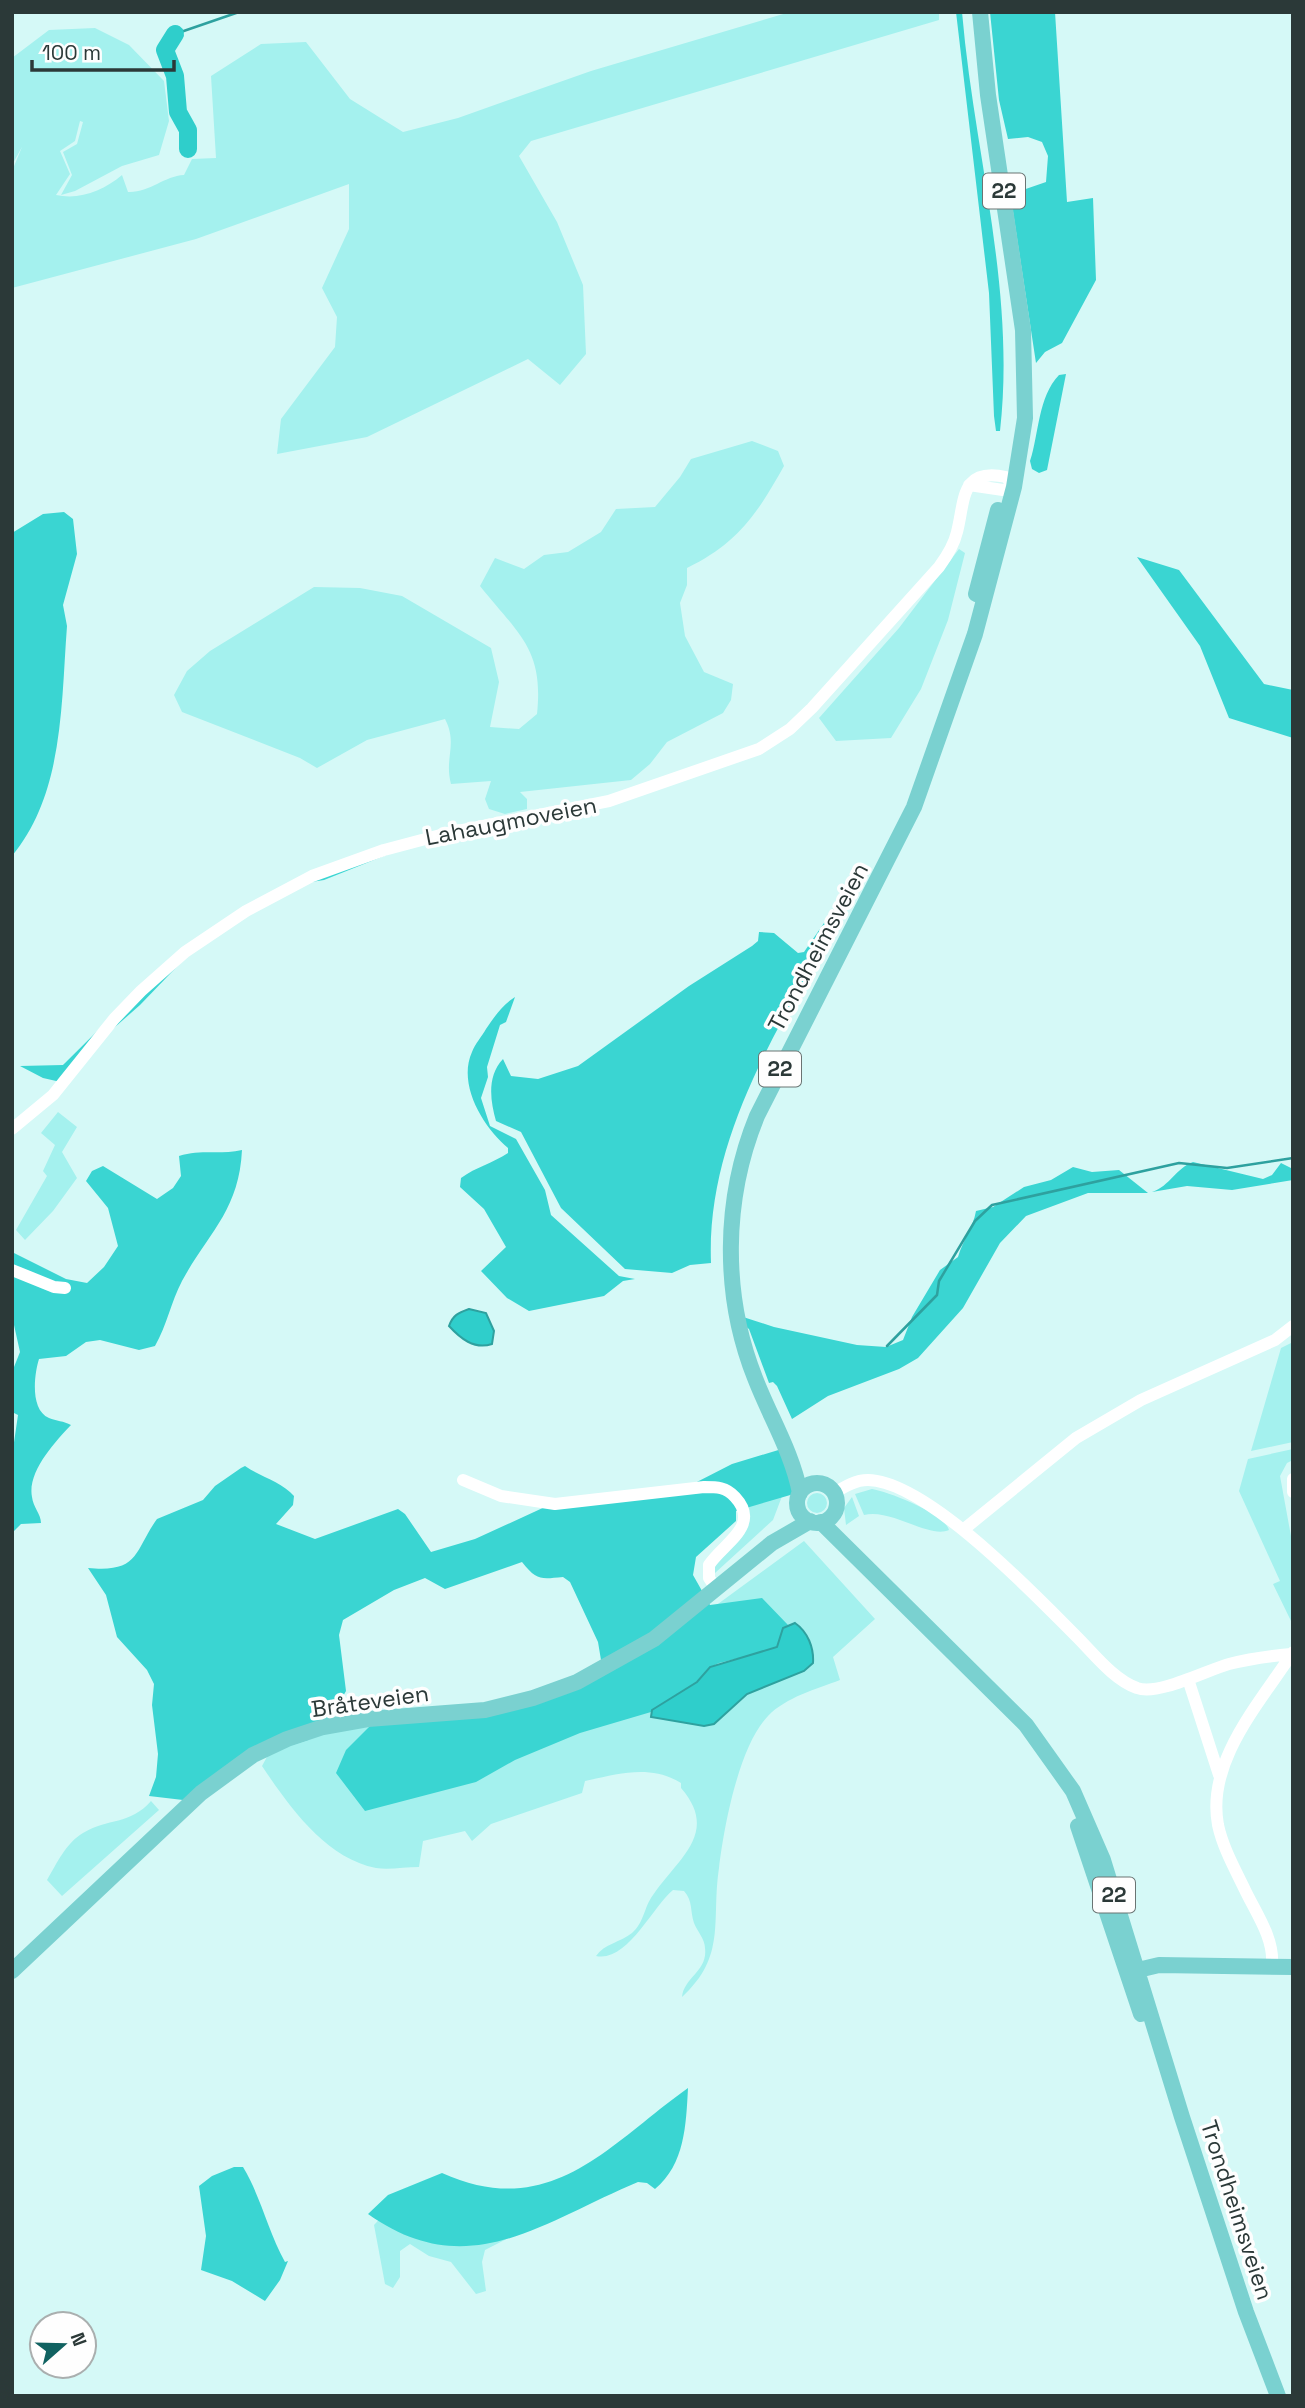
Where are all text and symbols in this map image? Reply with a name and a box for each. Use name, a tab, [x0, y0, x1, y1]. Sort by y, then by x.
scale bar	[32, 28, 173, 72]
text: 100 m	[42, 39, 101, 66]
road number: 22	[983, 174, 1025, 208]
street label: Lahaugmoveien	[423, 790, 599, 852]
street label: Trondheimsveien	[761, 857, 875, 1037]
road number: 22	[759, 1052, 801, 1086]
street label: Bråteveien	[309, 1678, 431, 1724]
road number: 22	[1093, 1878, 1135, 1912]
street label: Trondheimsveien	[1194, 2116, 1280, 2304]
north arrow	[28, 2310, 98, 2380]
text: N	[65, 2329, 92, 2350]

